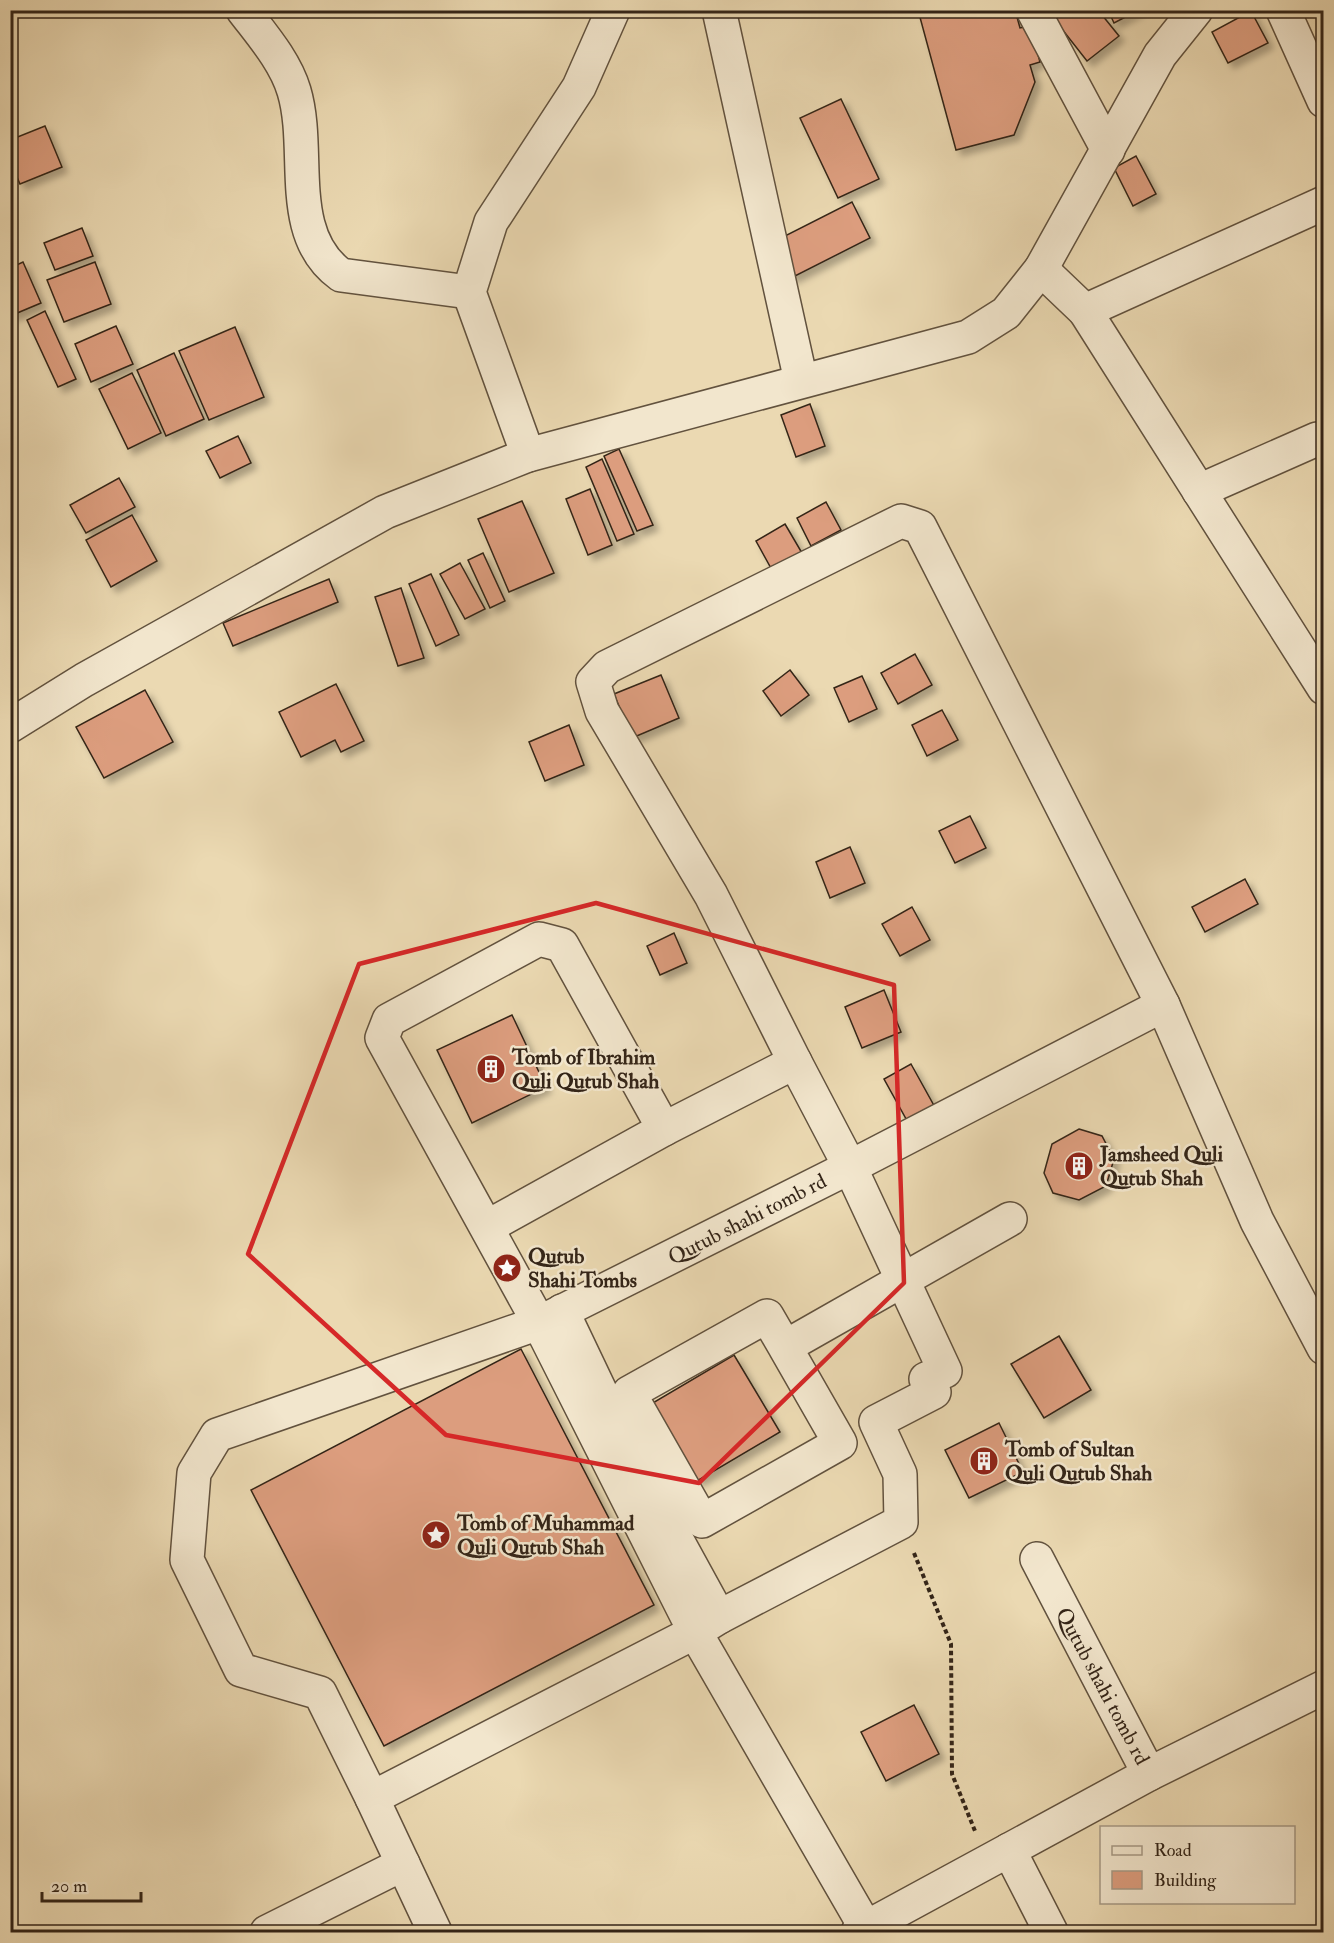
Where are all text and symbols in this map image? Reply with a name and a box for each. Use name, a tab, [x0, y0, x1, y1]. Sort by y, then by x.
place label: Tomb of Ibrahim Quli Qutub Shah	[511, 1044, 659, 1095]
building icon: Tomb of Ibrahim Quli Qutub Shah	[475, 1053, 507, 1085]
place label: Jamsheed Quli Qutub Shah	[1099, 1141, 1223, 1192]
building icon: Jamsheed Quli Qutub Shah	[1063, 1150, 1095, 1182]
street label: Qutub shahi tomb rd	[663, 1168, 832, 1271]
place label: Qutub Shahi Tombs	[528, 1243, 637, 1294]
place icon: Qutub Shahi Tombs	[491, 1252, 523, 1284]
place label: Tomb of Sultan Quli Qutub Shah	[1004, 1436, 1152, 1487]
building icon: Tomb of Sultan Quli Qutub Shah	[968, 1445, 1000, 1477]
place label: Tomb of Muhammad Quli Qutub Shah	[456, 1510, 635, 1561]
place icon: Tomb of Muhammad Quli Qutub Shah	[420, 1519, 452, 1551]
street label: Qutub shahi tomb rd	[1050, 1603, 1156, 1770]
legend	[1100, 1826, 1295, 1904]
text: Road	[1154, 1839, 1192, 1862]
scale bar	[42, 1865, 141, 1903]
text: Building	[1154, 1869, 1217, 1892]
text: 20 m	[51, 1875, 87, 1898]

